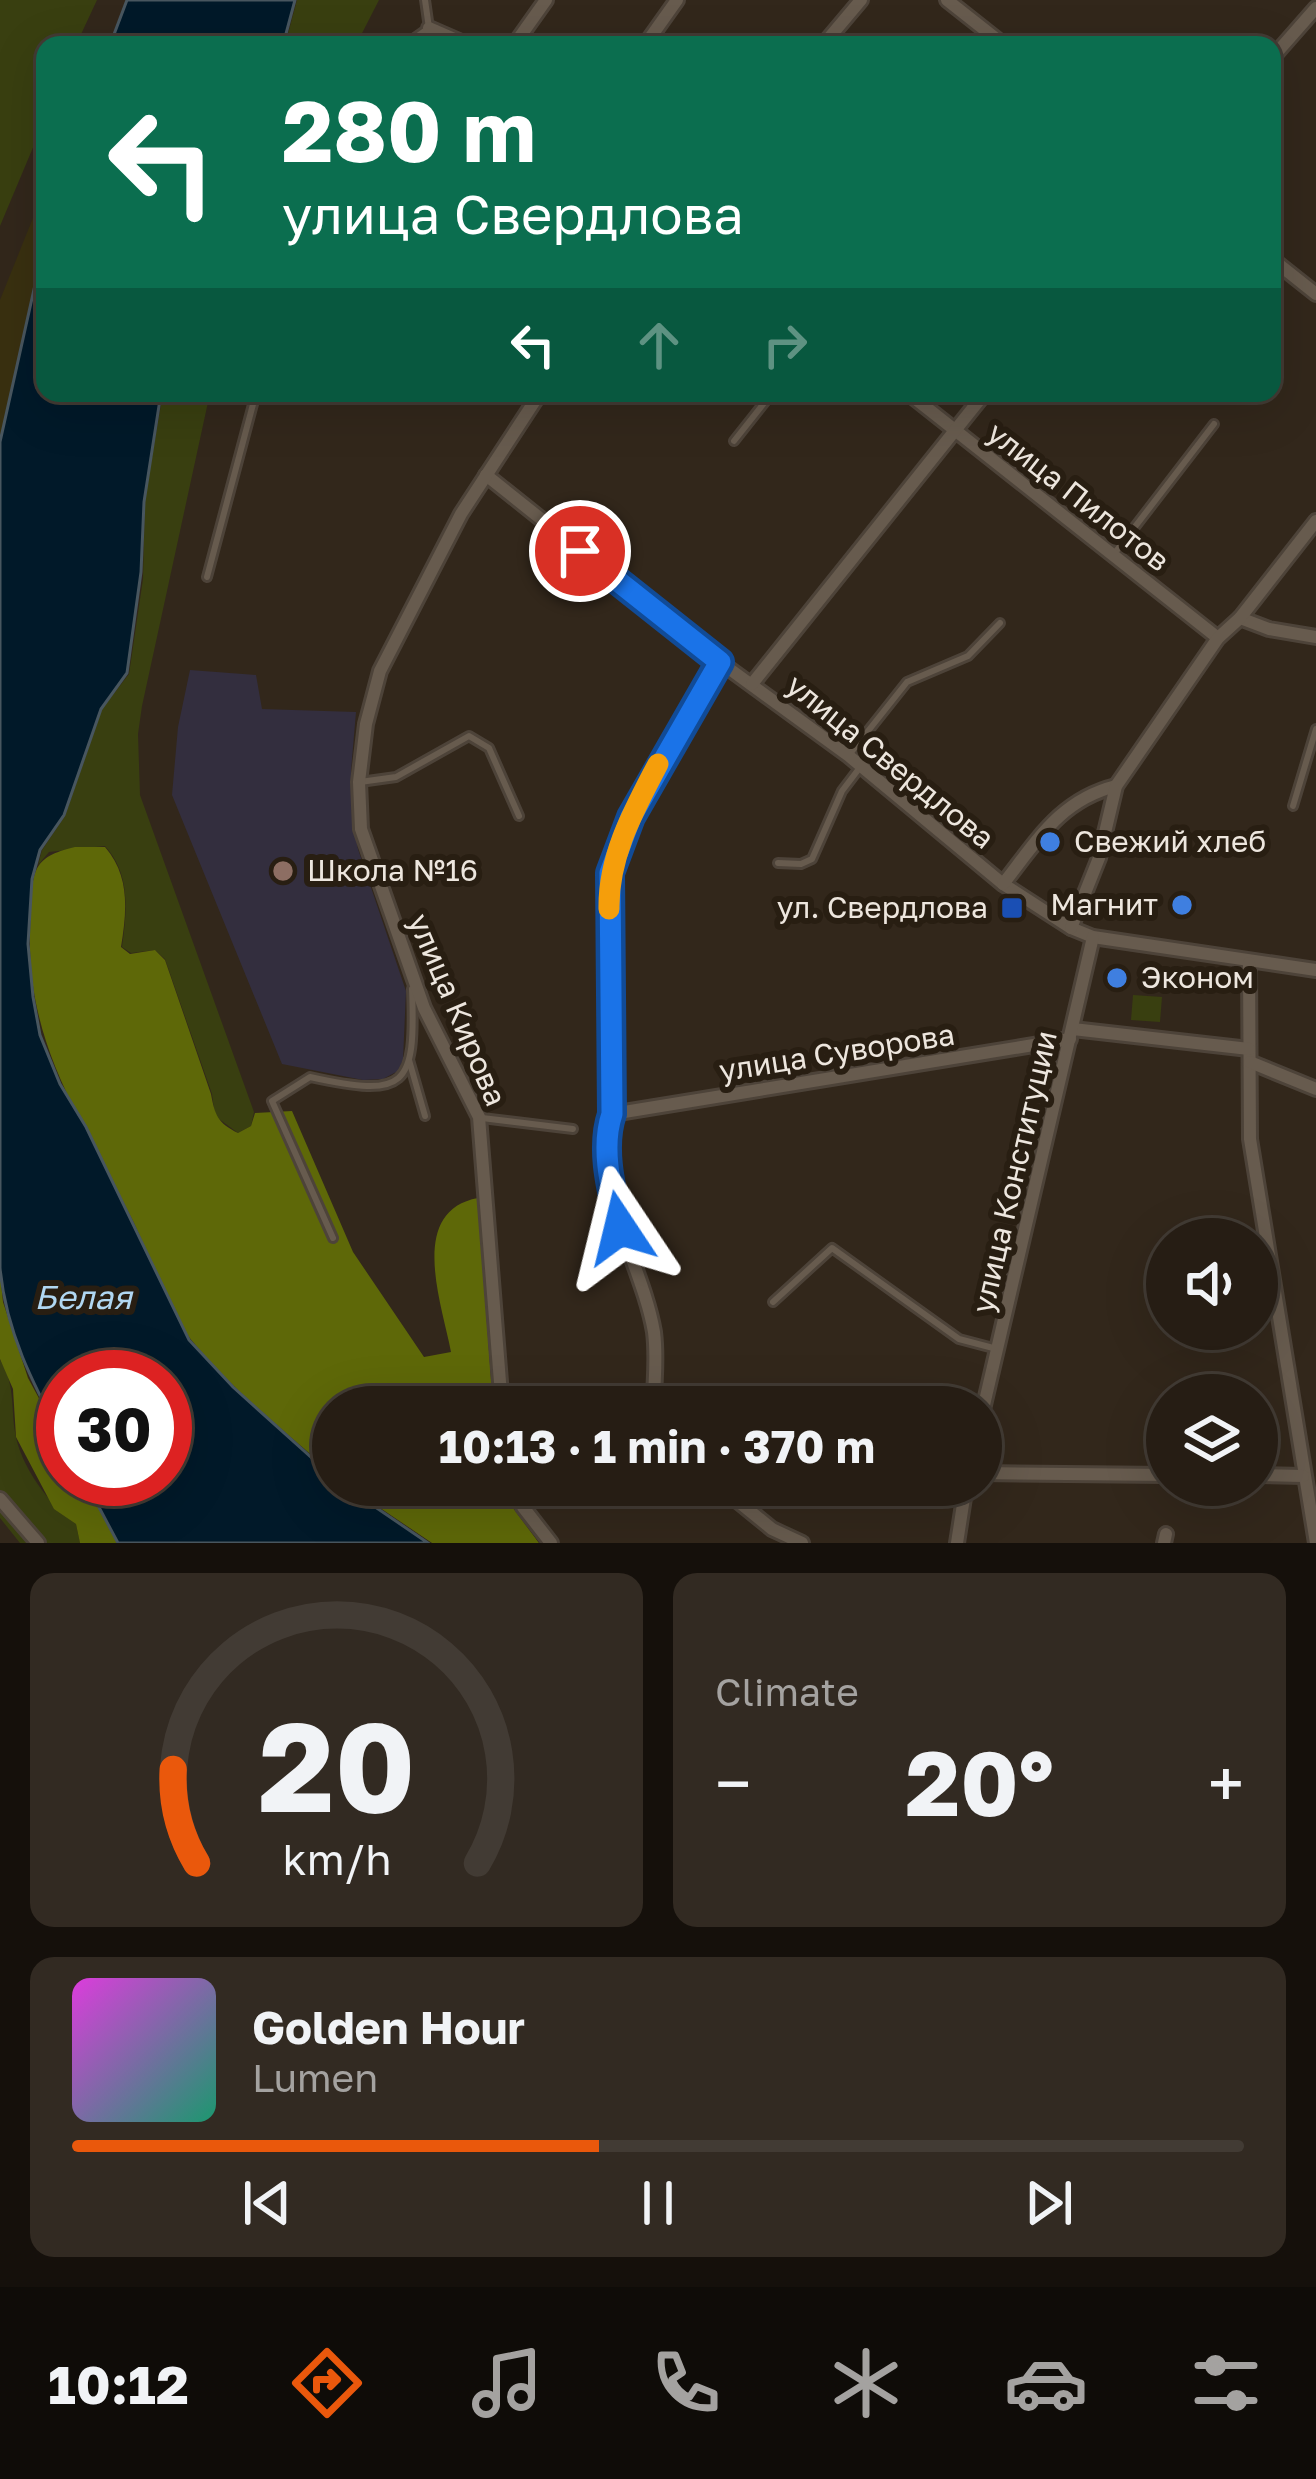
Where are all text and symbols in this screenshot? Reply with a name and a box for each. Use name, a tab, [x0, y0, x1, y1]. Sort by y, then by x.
text: 280 m	[282, 80, 536, 180]
icon: left	[84, 84, 240, 240]
text: улица Свердлова	[282, 181, 744, 246]
icon: left	[500, 312, 566, 378]
icon: ahead	[626, 312, 692, 378]
icon: right	[752, 312, 818, 378]
street label: улица Пилотов	[981, 414, 1177, 578]
pin	[529, 500, 631, 602]
icon: arrive	[547, 518, 613, 584]
street label: улица Свердлова	[780, 667, 1002, 856]
place label: Свежий хлеб	[1074, 823, 1266, 859]
marker: Свежий хлеб	[1037, 829, 1063, 855]
place label: Школа №16	[307, 852, 478, 888]
marker: Школа №16	[270, 858, 296, 884]
place label: Магнит	[1050, 886, 1158, 922]
place label: ул. Свердлова	[777, 889, 988, 925]
marker: Магнит	[1169, 892, 1195, 918]
marker: ул. Свердлова	[999, 895, 1025, 921]
street label: улица Кирова	[401, 908, 515, 1111]
place label: Эконом	[1141, 959, 1254, 995]
marker: Эконом	[1104, 965, 1130, 991]
street label: улица Суворова	[717, 1016, 957, 1088]
street label: улица Конституции	[964, 1027, 1064, 1316]
position arrow	[557, 1165, 683, 1291]
map controls	[1146, 1218, 1278, 1506]
button: sound	[1146, 1218, 1278, 1350]
water label: Белая	[34, 1277, 134, 1316]
speed limit sign: 30	[36, 1350, 192, 1506]
button: layers	[1146, 1374, 1278, 1506]
text: 10:13 · 1 min · 370 m	[439, 1419, 875, 1473]
text: Climate	[715, 1668, 859, 1715]
text: 20	[258, 1690, 415, 1839]
text: 20°	[905, 1728, 1054, 1836]
text: −	[715, 1743, 751, 1823]
text: +	[1208, 1743, 1244, 1823]
text: km/h	[282, 1833, 391, 1884]
text: Golden Hour	[252, 2000, 525, 2054]
text: Lumen	[252, 2054, 378, 2101]
icon: previous	[234, 2170, 300, 2236]
icon: pause	[625, 2170, 691, 2236]
icon: next	[1016, 2170, 1082, 2236]
icon: directions	[285, 2341, 369, 2425]
icon: music	[465, 2341, 549, 2425]
icon: phone	[644, 2341, 728, 2425]
icon: climate	[824, 2341, 908, 2425]
icon: car	[1004, 2341, 1088, 2425]
icon: filters	[1184, 2341, 1268, 2425]
text: 10:12	[48, 2351, 189, 2416]

